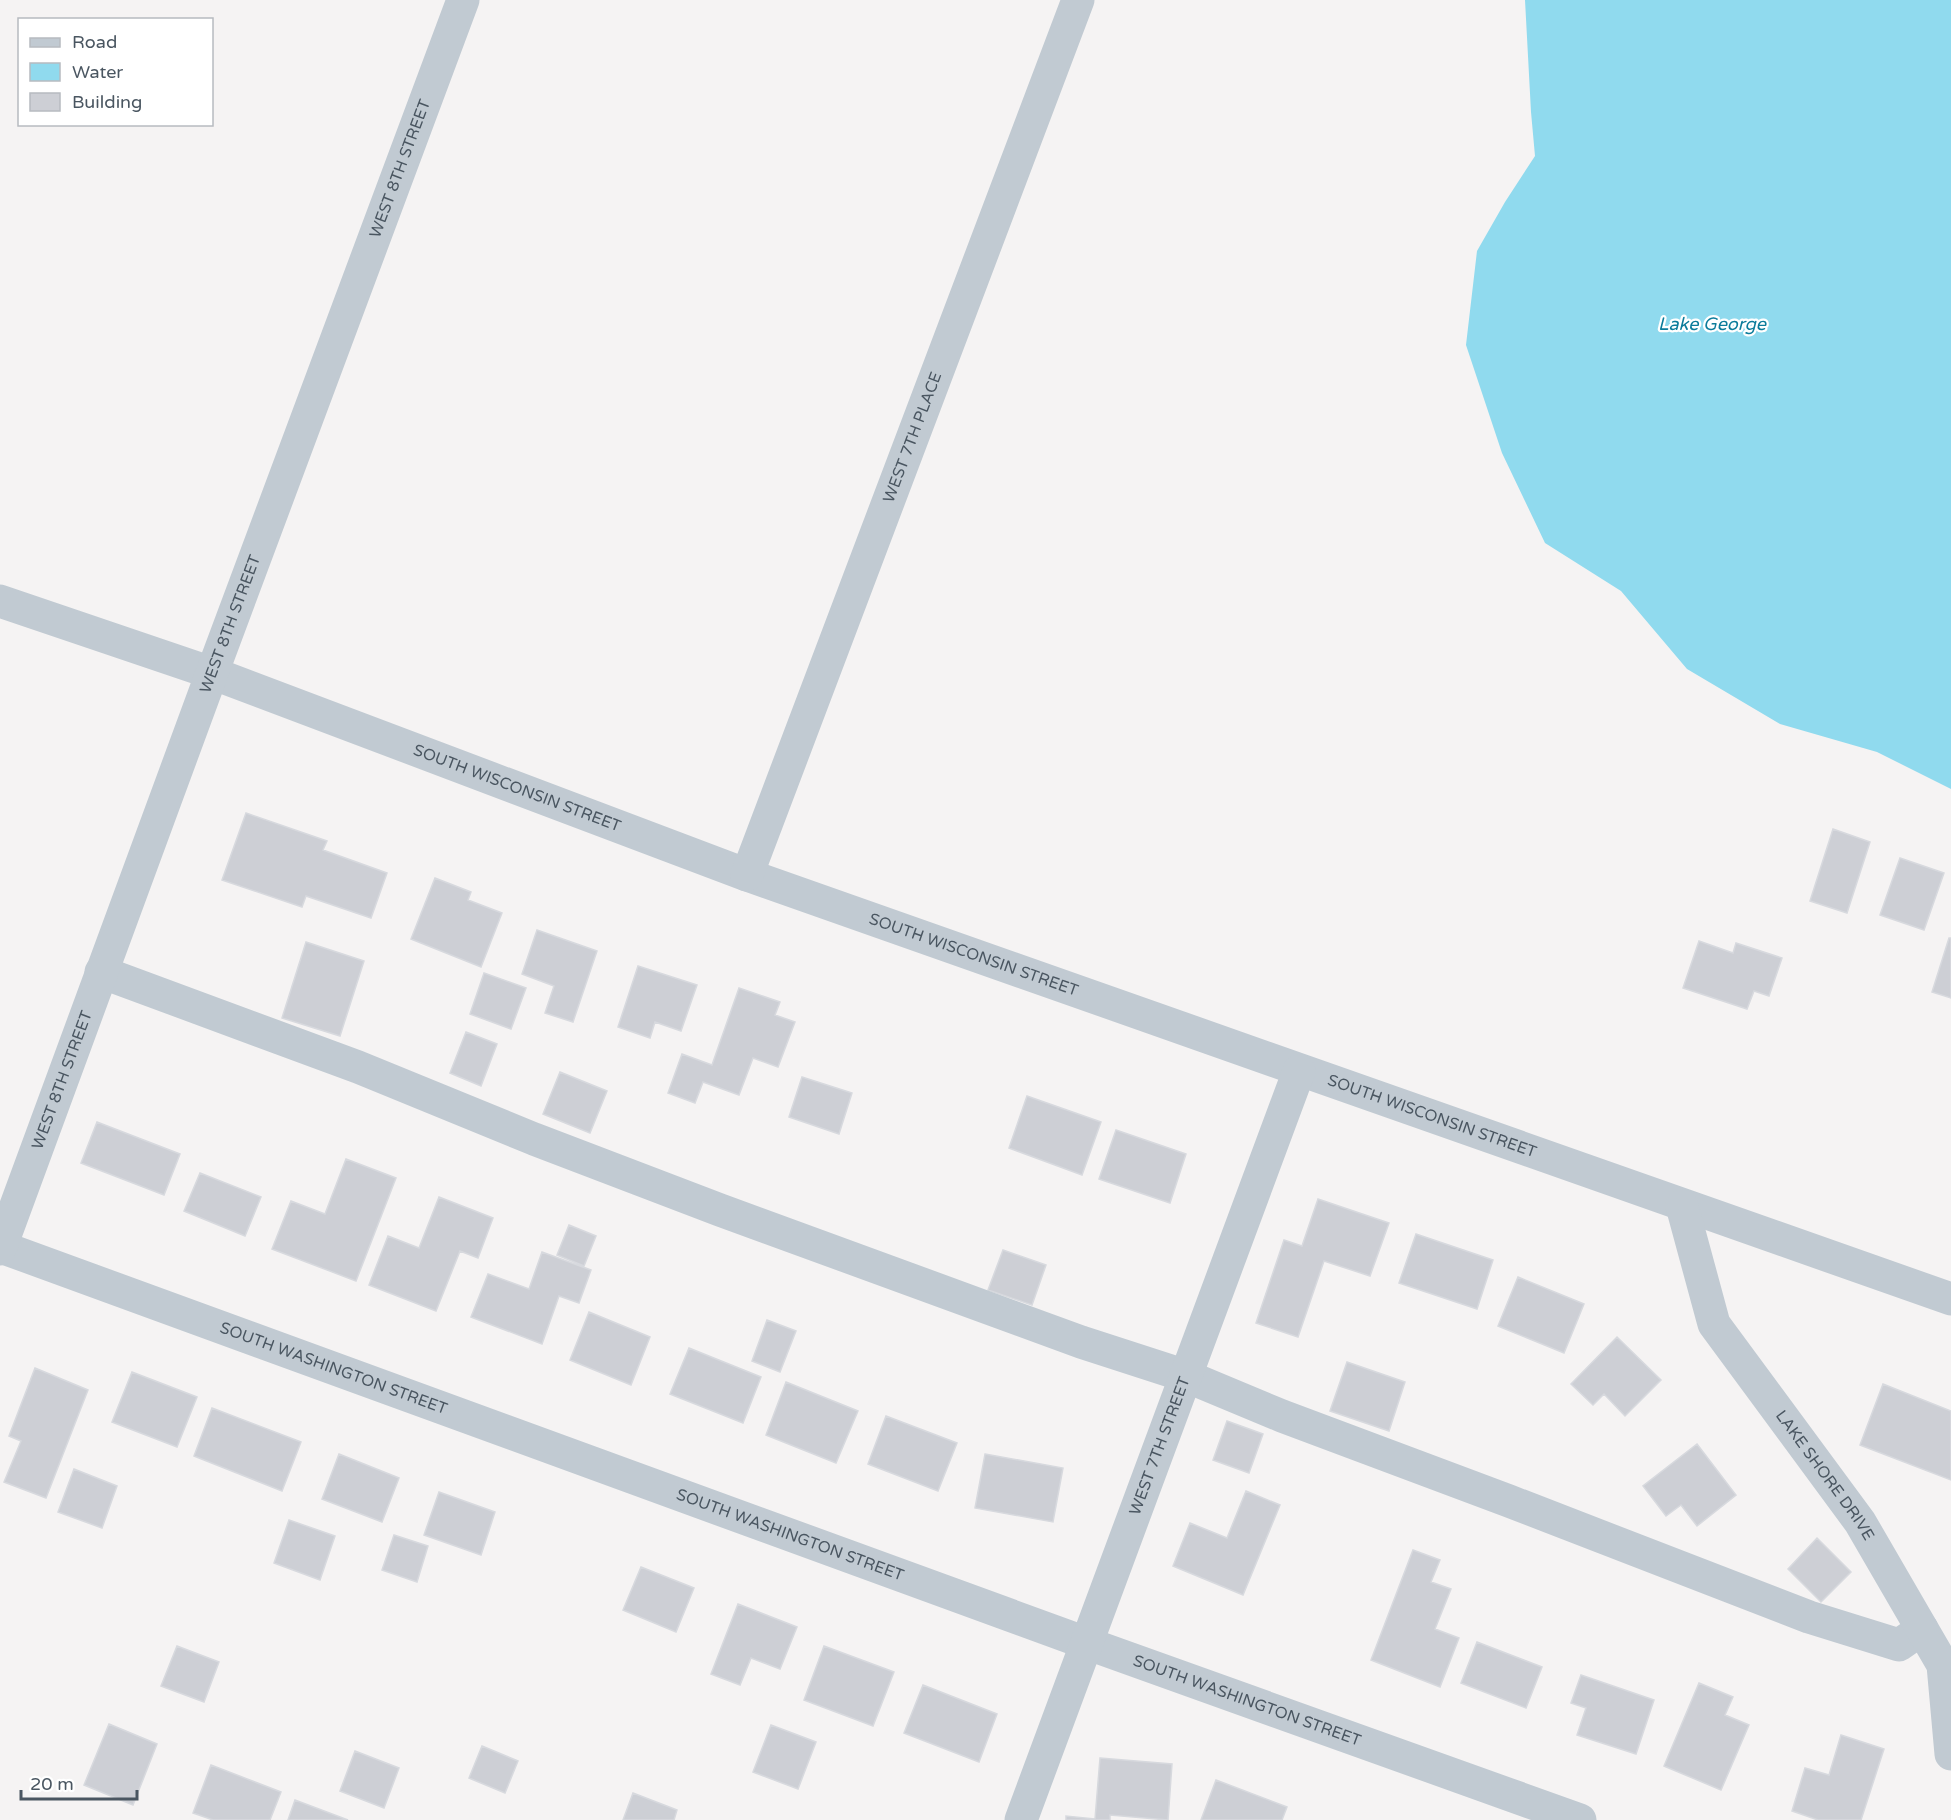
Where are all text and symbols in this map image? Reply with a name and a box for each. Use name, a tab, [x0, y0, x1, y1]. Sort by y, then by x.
legend	[18, 18, 213, 126]
text: Road	[72, 31, 117, 53]
text: Water	[72, 61, 123, 83]
text: Building	[72, 91, 142, 113]
street label: WEST 8TH STREET	[365, 96, 435, 241]
water label: Lake George	[1658, 313, 1767, 335]
street label: WEST 7TH PLACE	[879, 369, 946, 506]
street label: WEST 8TH STREET	[195, 552, 265, 696]
street label: SOUTH WISCONSIN STREET	[410, 740, 624, 837]
street label: SOUTH WISCONSIN STREET	[866, 909, 1081, 1001]
street label: WEST 8TH STREET	[28, 1008, 97, 1152]
street label: SOUTH WISCONSIN STREET	[1325, 1070, 1539, 1162]
street label: SOUTH WASHINGTON STREET	[217, 1318, 450, 1419]
street label: WEST 7TH STREET	[1125, 1374, 1195, 1518]
street label: LAKE SHORE DRIVE	[1771, 1406, 1879, 1544]
street label: SOUTH WASHINGTON STREET	[674, 1484, 907, 1586]
street label: SOUTH WASHINGTON STREET	[1130, 1651, 1364, 1751]
scale bar	[21, 1763, 136, 1801]
text: 20 m	[30, 1773, 74, 1795]

